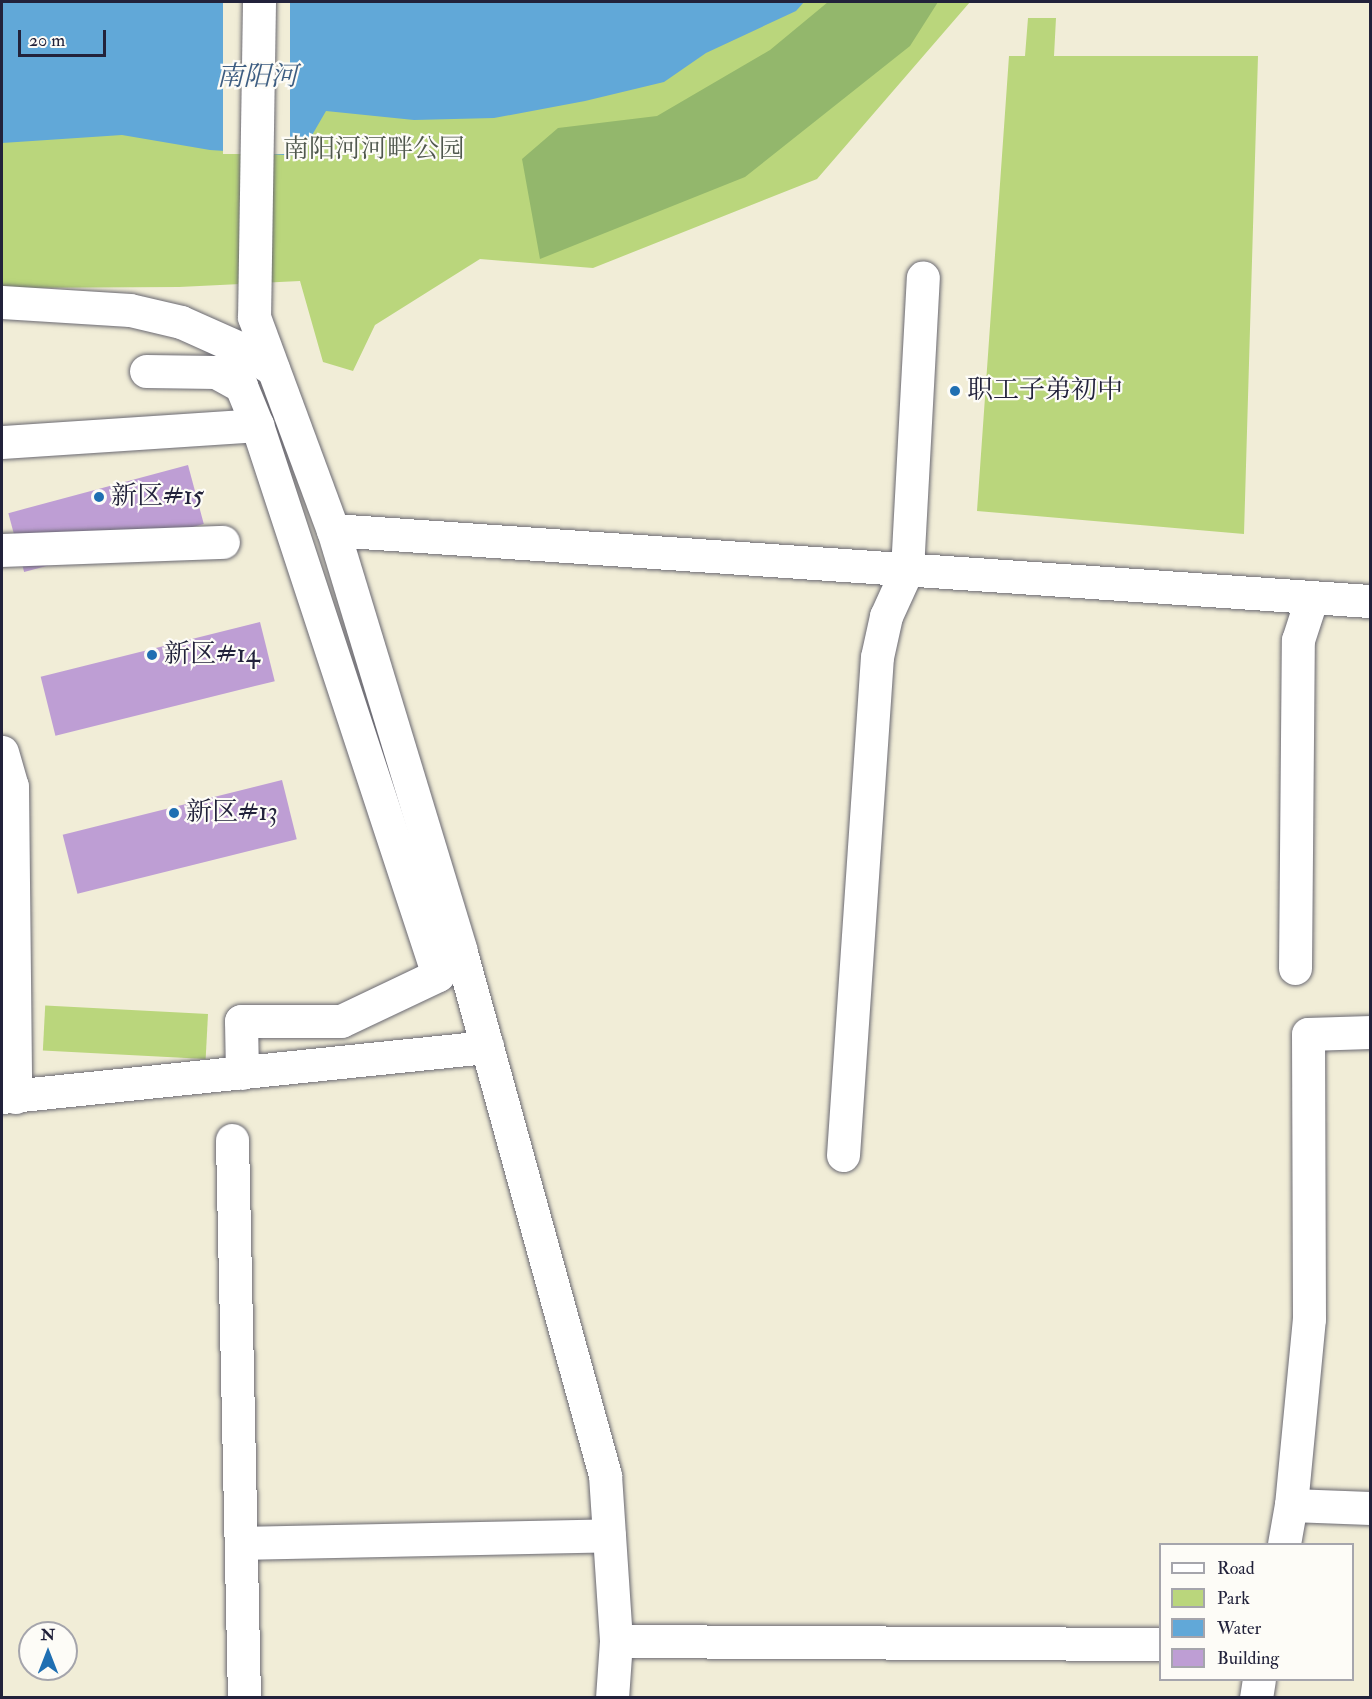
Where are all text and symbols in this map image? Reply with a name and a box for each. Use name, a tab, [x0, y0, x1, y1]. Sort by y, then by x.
scale bar	[21, 18, 110, 56]
text: 20 m	[29, 29, 65, 52]
water label: 南阳河	[217, 61, 297, 93]
park label: 南阳河河畔公园	[283, 134, 465, 166]
place label: 职工子弟初中	[967, 375, 1123, 407]
marker: 职工子弟初中	[948, 384, 962, 398]
place label: 新区#15	[111, 481, 204, 513]
marker: 新区#15	[92, 490, 106, 504]
place label: 新区#14	[164, 639, 260, 671]
marker: 新区#14	[145, 648, 159, 662]
place label: 新区#13	[186, 797, 278, 829]
marker: 新区#13	[167, 806, 181, 820]
legend	[1159, 1543, 1354, 1681]
text: Road	[1217, 1557, 1255, 1580]
text: Park	[1217, 1587, 1250, 1610]
text: Water	[1217, 1617, 1261, 1640]
north arrow	[18, 1621, 78, 1681]
text: N	[41, 1625, 55, 1645]
text: Building	[1217, 1647, 1279, 1670]

